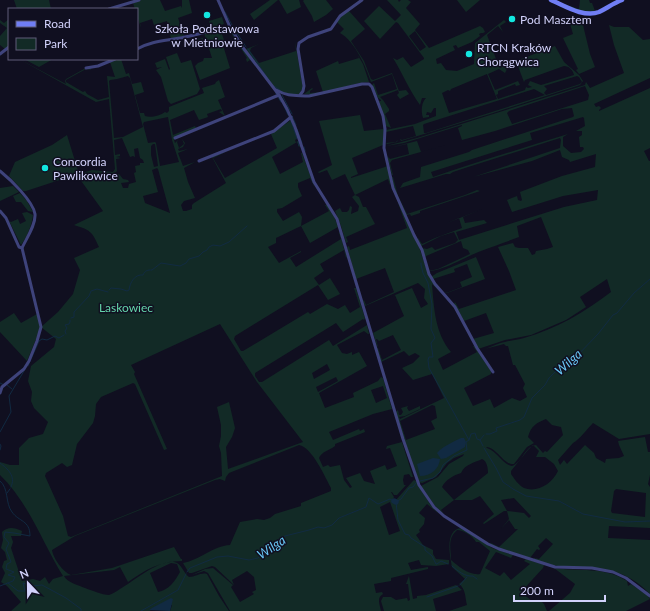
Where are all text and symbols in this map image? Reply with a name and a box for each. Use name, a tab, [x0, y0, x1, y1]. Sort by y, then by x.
legend	[8, 8, 138, 60]
marker: Szkoła Podstawowa w Mietniowie	[202, 10, 212, 20]
place label: Pod Masztem	[520, 12, 592, 27]
marker: Pod Masztem	[507, 14, 517, 24]
text: Road	[44, 16, 71, 31]
place label: Szkoła Podstawowa w Mietniowie	[155, 21, 259, 50]
text: Park	[44, 36, 68, 51]
place label: RTCN Kraków Chorągwica	[477, 40, 552, 69]
marker: RTCN Kraków Chorągwica	[464, 49, 474, 59]
place label: Concordia Pawlikowice	[53, 154, 118, 183]
marker: Concordia Pawlikowice	[40, 163, 50, 173]
park label: Laskowiec	[99, 300, 153, 315]
water label: Wilga	[551, 345, 585, 378]
water label: Wilga	[254, 531, 289, 562]
north arrow	[8, 563, 48, 603]
text: N	[18, 566, 30, 581]
scale bar	[514, 577, 605, 603]
text: 200 m	[520, 583, 554, 598]

